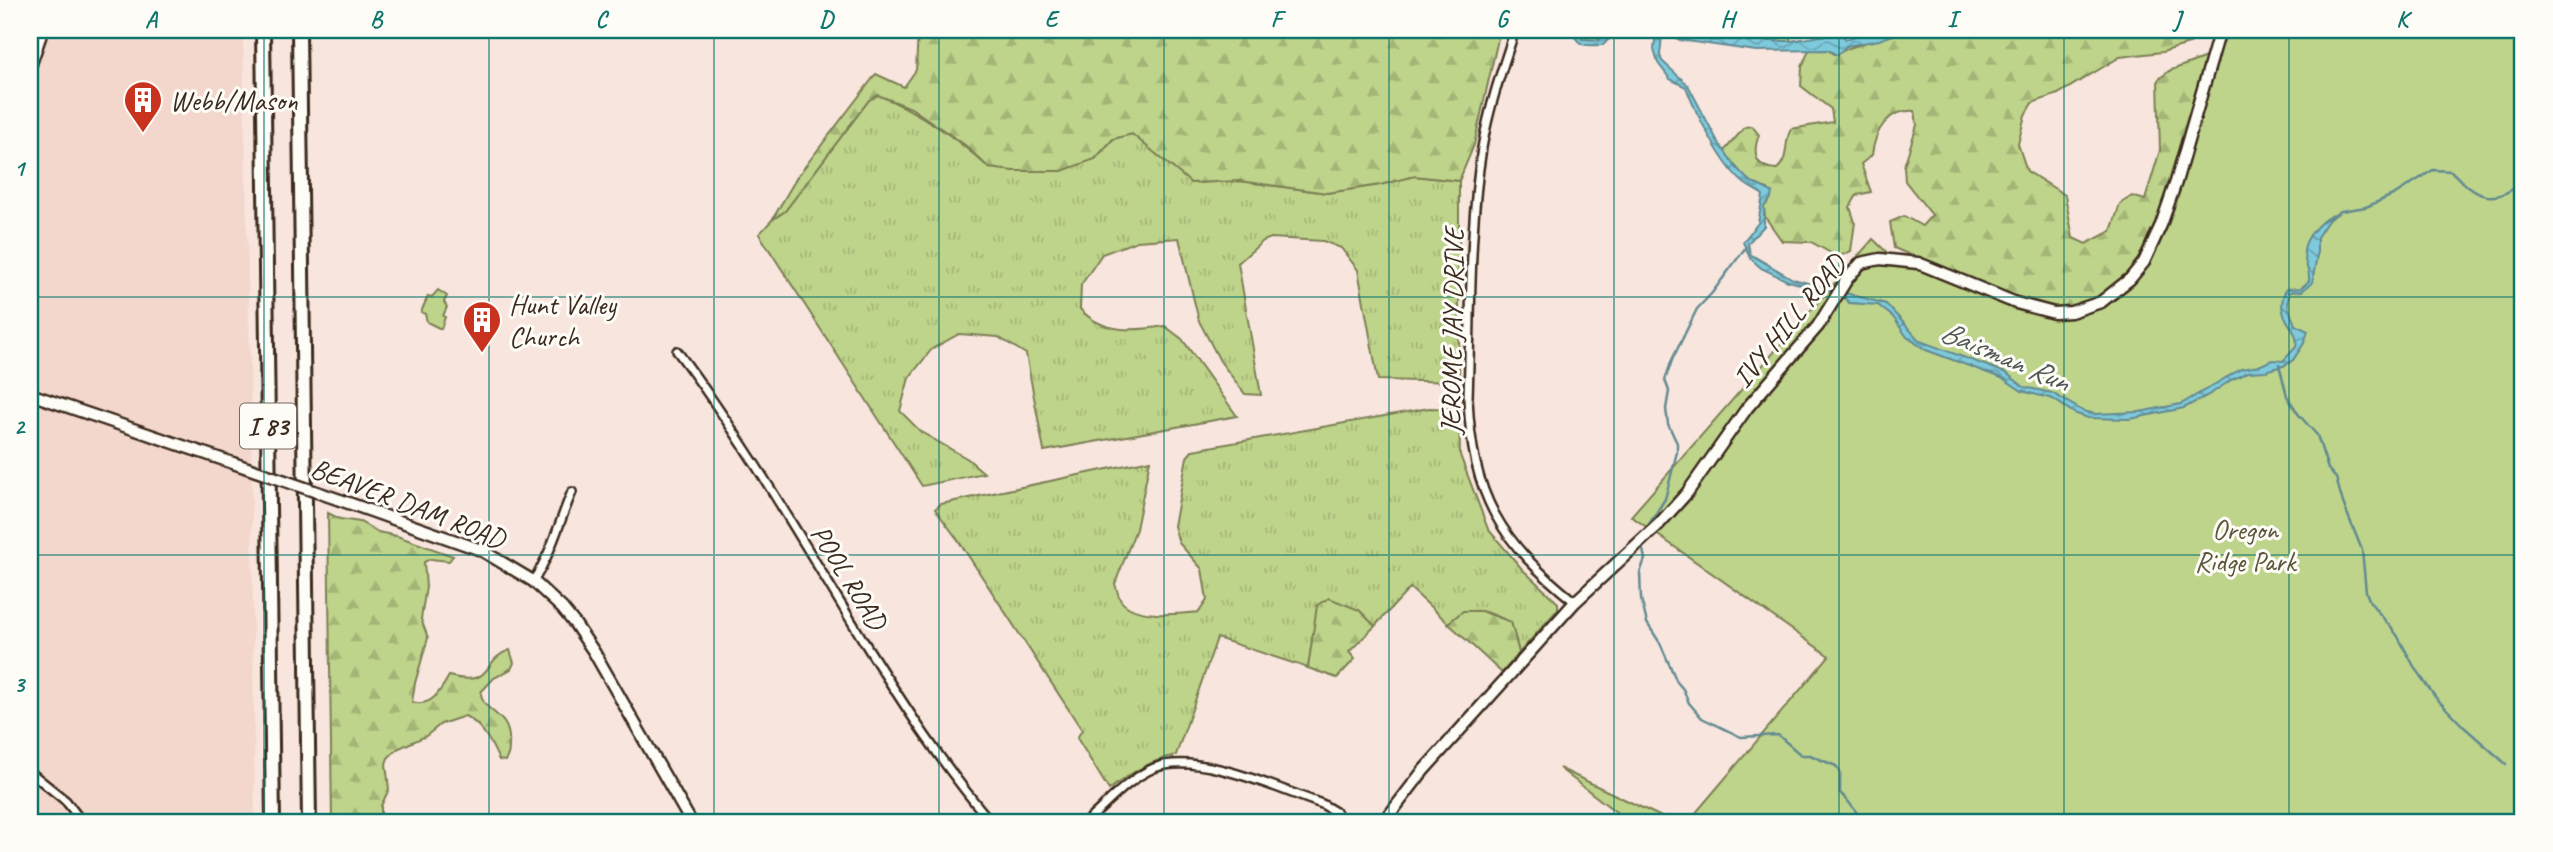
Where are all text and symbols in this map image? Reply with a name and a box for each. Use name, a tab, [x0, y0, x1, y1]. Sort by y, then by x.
text: A	[145, 5, 159, 34]
text: B	[370, 5, 384, 34]
text: C	[596, 5, 610, 34]
text: D	[819, 5, 835, 34]
text: E	[1045, 5, 1061, 34]
text: F	[1271, 5, 1287, 34]
text: G	[1496, 5, 1511, 34]
text: H	[1720, 5, 1738, 34]
text: I	[1947, 5, 1962, 34]
text: J	[2171, 5, 2184, 34]
text: K	[2396, 5, 2412, 34]
building icon: Webb/Mason	[122, 79, 164, 134]
place label: Webb/Mason	[170, 83, 298, 118]
text: 1	[14, 154, 27, 183]
street label: JEROME JAY DRIVE	[1433, 224, 1471, 436]
street label: IVY HILL ROAD	[1725, 245, 1855, 395]
place label: Hunt Valley Church	[509, 287, 618, 354]
building icon: Hunt Valley Church	[461, 299, 503, 354]
water label: Baisman Run	[1935, 312, 2077, 401]
road number: I 83	[240, 404, 296, 448]
text: 2	[14, 412, 27, 441]
street label: BEAVER DAM ROAD	[306, 450, 512, 557]
park label: Oregon Ridge Park	[2195, 512, 2298, 579]
street label: POOL ROAD	[803, 518, 896, 638]
text: 3	[14, 670, 27, 699]

